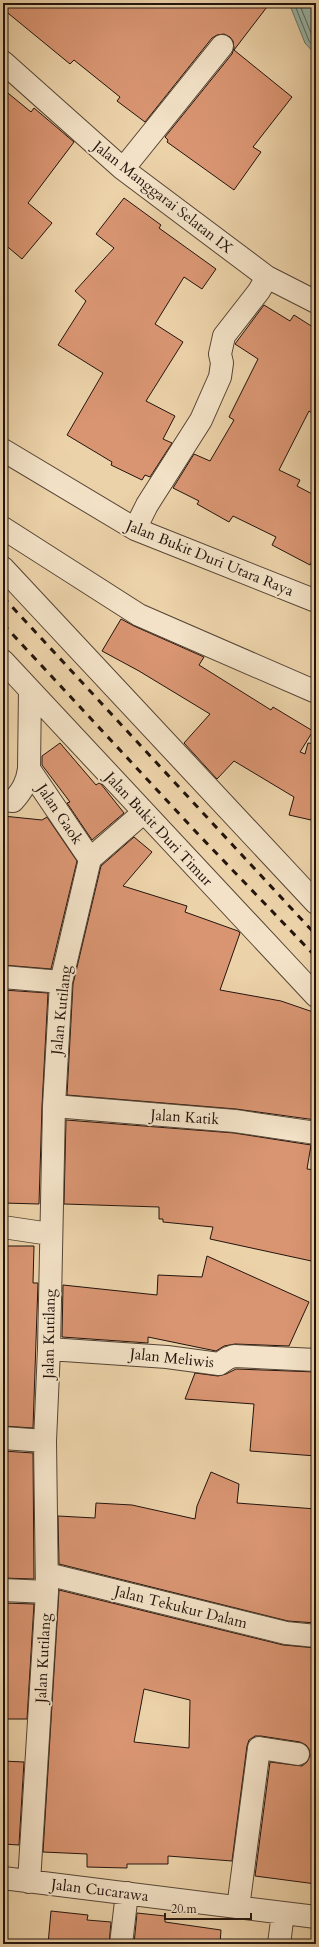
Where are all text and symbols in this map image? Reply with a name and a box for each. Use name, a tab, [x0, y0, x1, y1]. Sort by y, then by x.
street label: Jalan Manggarai Selatan IX	[87, 135, 237, 258]
street label: Jalan Bukit Duri Utara Raya	[122, 515, 297, 601]
street label: Jalan Bukit Duri Timur	[99, 766, 218, 891]
street label: Jalan Gaok	[31, 778, 88, 848]
street label: Jalan Kutilang	[46, 964, 76, 1058]
street label: Jalan Katik	[148, 1104, 220, 1129]
street label: Jalan Kutilang	[38, 1288, 60, 1381]
street label: Jalan Meliwis	[127, 1343, 215, 1372]
street label: Jalan Tekukur Dalam	[111, 1580, 250, 1633]
street label: Jalan Kutilang	[31, 1612, 55, 1705]
street label: Jalan Cucarawa	[48, 1874, 150, 1906]
scale bar	[165, 1895, 251, 1921]
text: 20 m	[171, 1901, 198, 1917]

